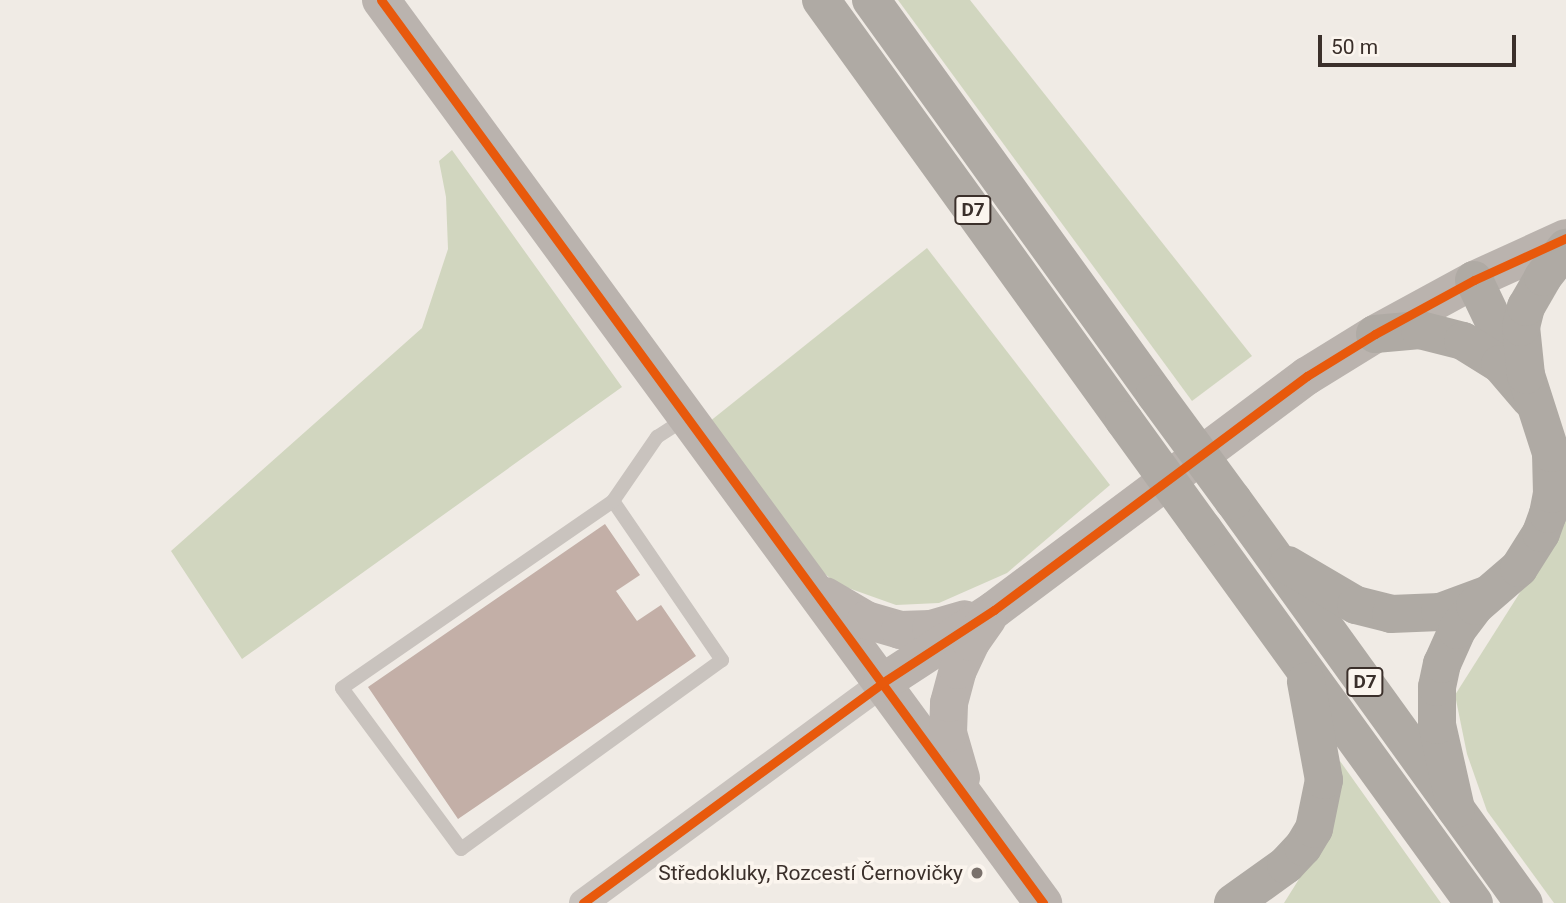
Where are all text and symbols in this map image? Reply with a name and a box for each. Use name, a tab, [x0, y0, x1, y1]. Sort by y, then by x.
scale bar	[1321, 21, 1519, 65]
text: 50 m	[1331, 35, 1378, 59]
road number: D7	[954, 194, 992, 226]
road number: D7	[1346, 666, 1384, 698]
place label: Středokluky, Rozcestí Černovičky	[658, 860, 963, 886]
marker: Středokluky, Rozcestí Černovičky	[969, 865, 985, 881]

